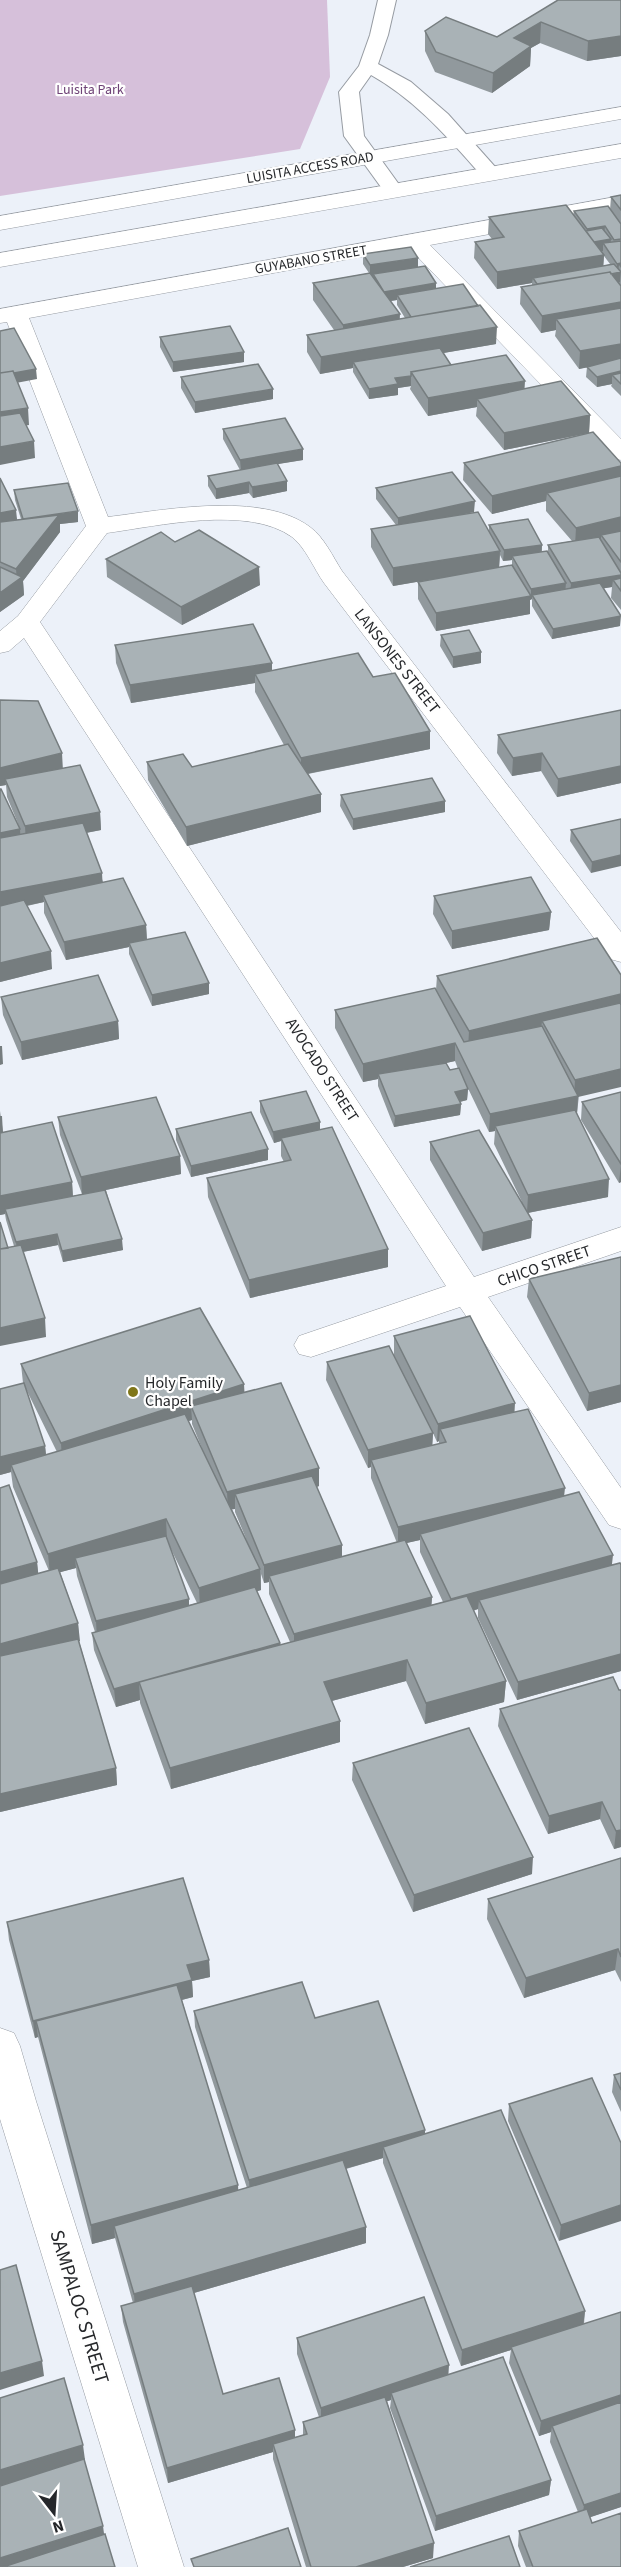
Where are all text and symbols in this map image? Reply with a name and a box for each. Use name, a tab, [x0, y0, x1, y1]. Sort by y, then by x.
park label: Luisita Park	[56, 80, 124, 100]
street label: LUISITA ACCESS ROAD	[245, 147, 375, 189]
street label: GUYABANO STREET	[253, 240, 369, 280]
street label: LANSONES STREET	[349, 604, 445, 718]
street label: AVOCADO STREET	[280, 1014, 364, 1127]
street label: CHICO STREET	[494, 1240, 594, 1292]
place label: Holy Family Chapel	[145, 1372, 224, 1412]
marker: Holy Family Chapel	[126, 1385, 140, 1399]
street label: SAMPALOC STREET	[42, 2227, 116, 2388]
north arrow	[24, 2483, 84, 2543]
text: N	[50, 2514, 66, 2538]

